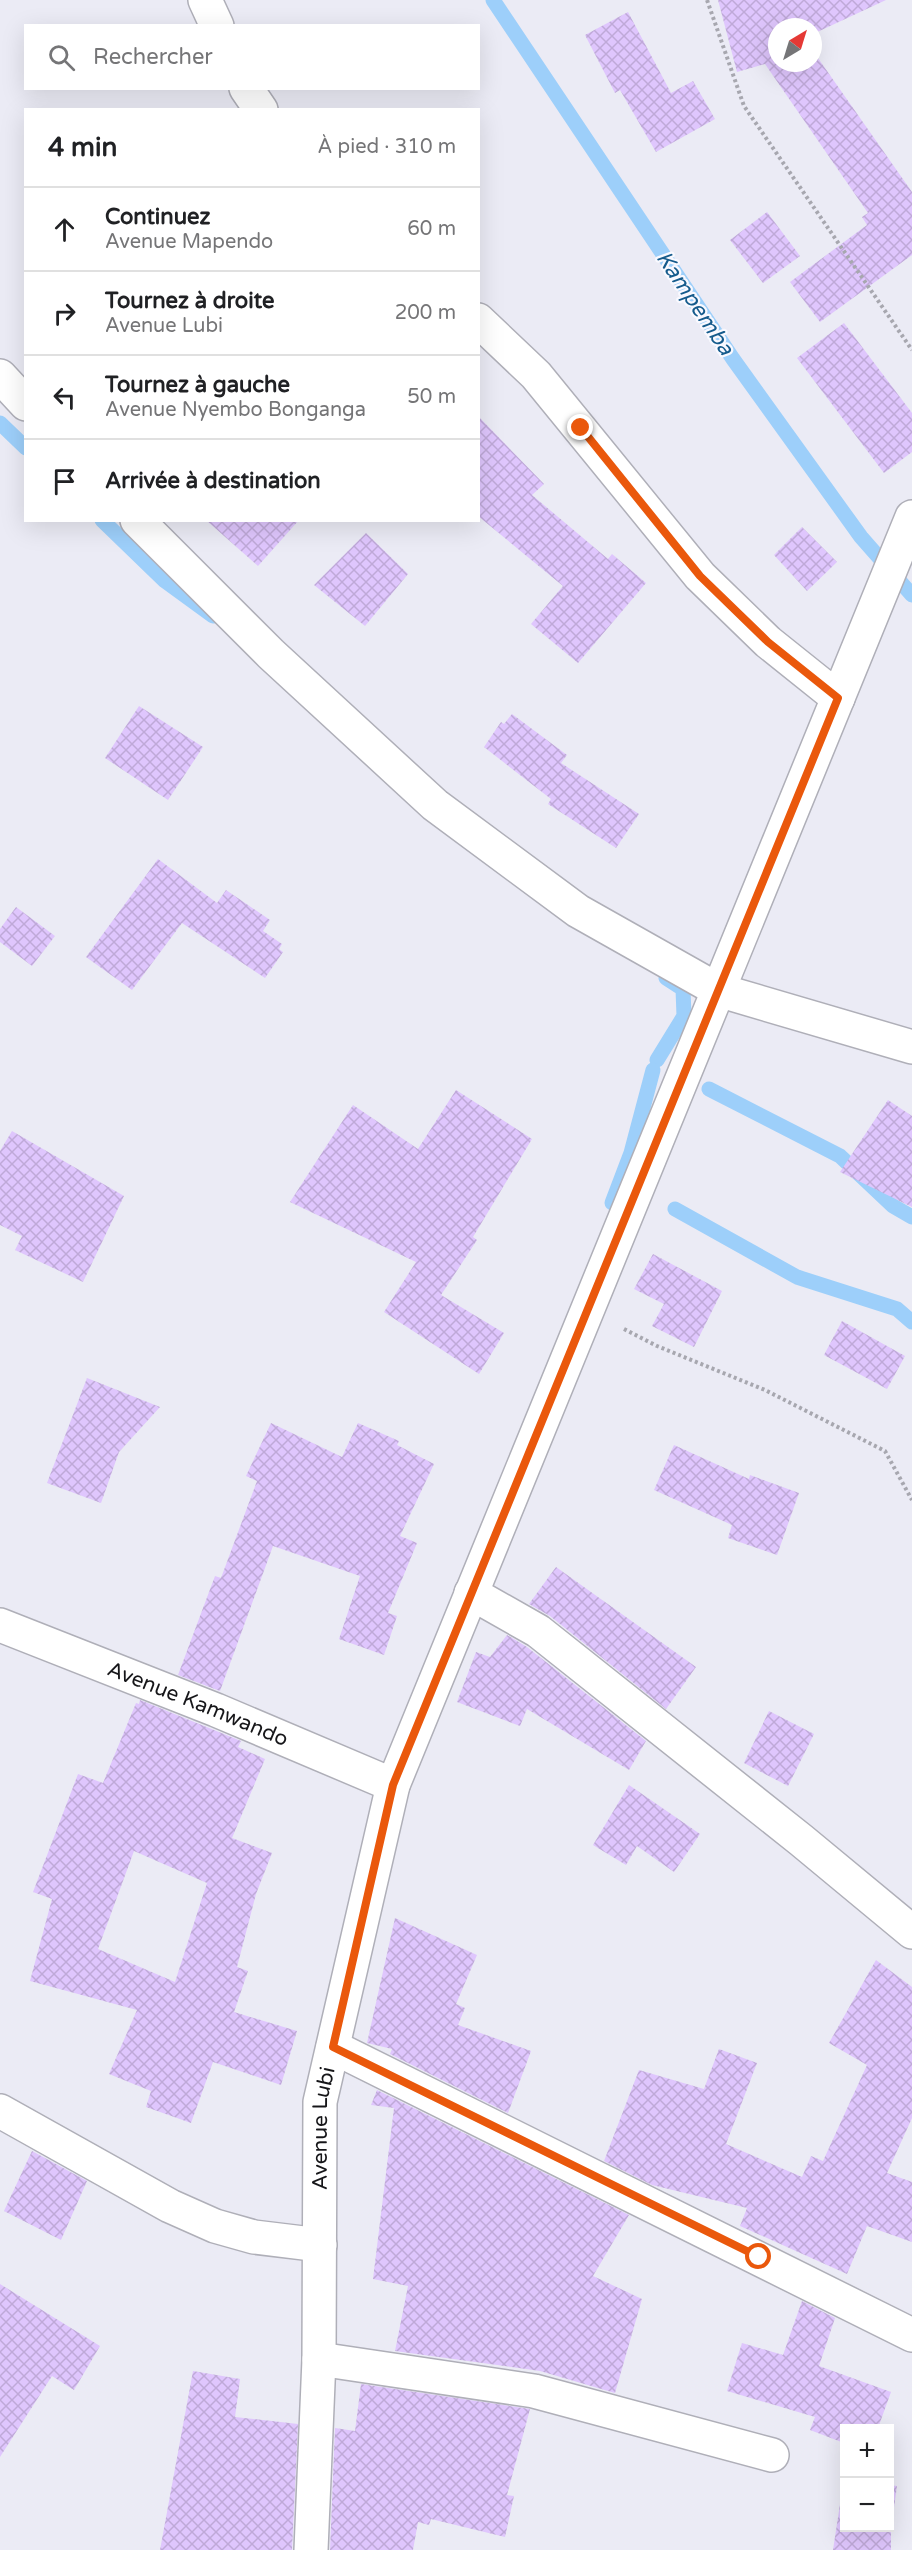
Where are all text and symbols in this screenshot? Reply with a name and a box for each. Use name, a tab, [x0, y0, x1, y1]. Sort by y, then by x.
north arrow	[768, 18, 822, 72]
search box	[24, 24, 480, 90]
icon: search	[45, 41, 78, 74]
text: Rechercher	[93, 44, 213, 70]
text: 4 min	[48, 132, 117, 163]
text: À pied · 310 m	[318, 135, 456, 159]
text: Continuez	[105, 204, 210, 230]
icon: ahead	[48, 213, 81, 246]
text: 60 m	[407, 217, 456, 241]
text: Avenue Mapendo	[105, 230, 273, 254]
water label: Kampemba	[651, 246, 740, 361]
text: Tournez à droite	[105, 288, 274, 314]
icon: right	[48, 297, 81, 330]
text: 200 m	[395, 301, 456, 325]
text: Avenue Lubi	[105, 314, 223, 338]
text: Tournez à gauche	[105, 372, 290, 398]
icon: left	[48, 381, 81, 414]
text: 50 m	[407, 385, 456, 409]
text: Avenue Nyembo Bonganga	[105, 398, 366, 422]
route end	[567, 414, 593, 440]
icon: arrive	[48, 465, 81, 498]
text: Arrivée à destination	[105, 468, 321, 494]
street label: Avenue Kamwando	[104, 1656, 292, 1752]
street label: Avenue Lubi	[307, 2064, 340, 2190]
route start	[745, 2243, 771, 2269]
map controls	[840, 2424, 894, 2532]
button: +	[840, 2424, 894, 2478]
button: −	[840, 2478, 894, 2532]

